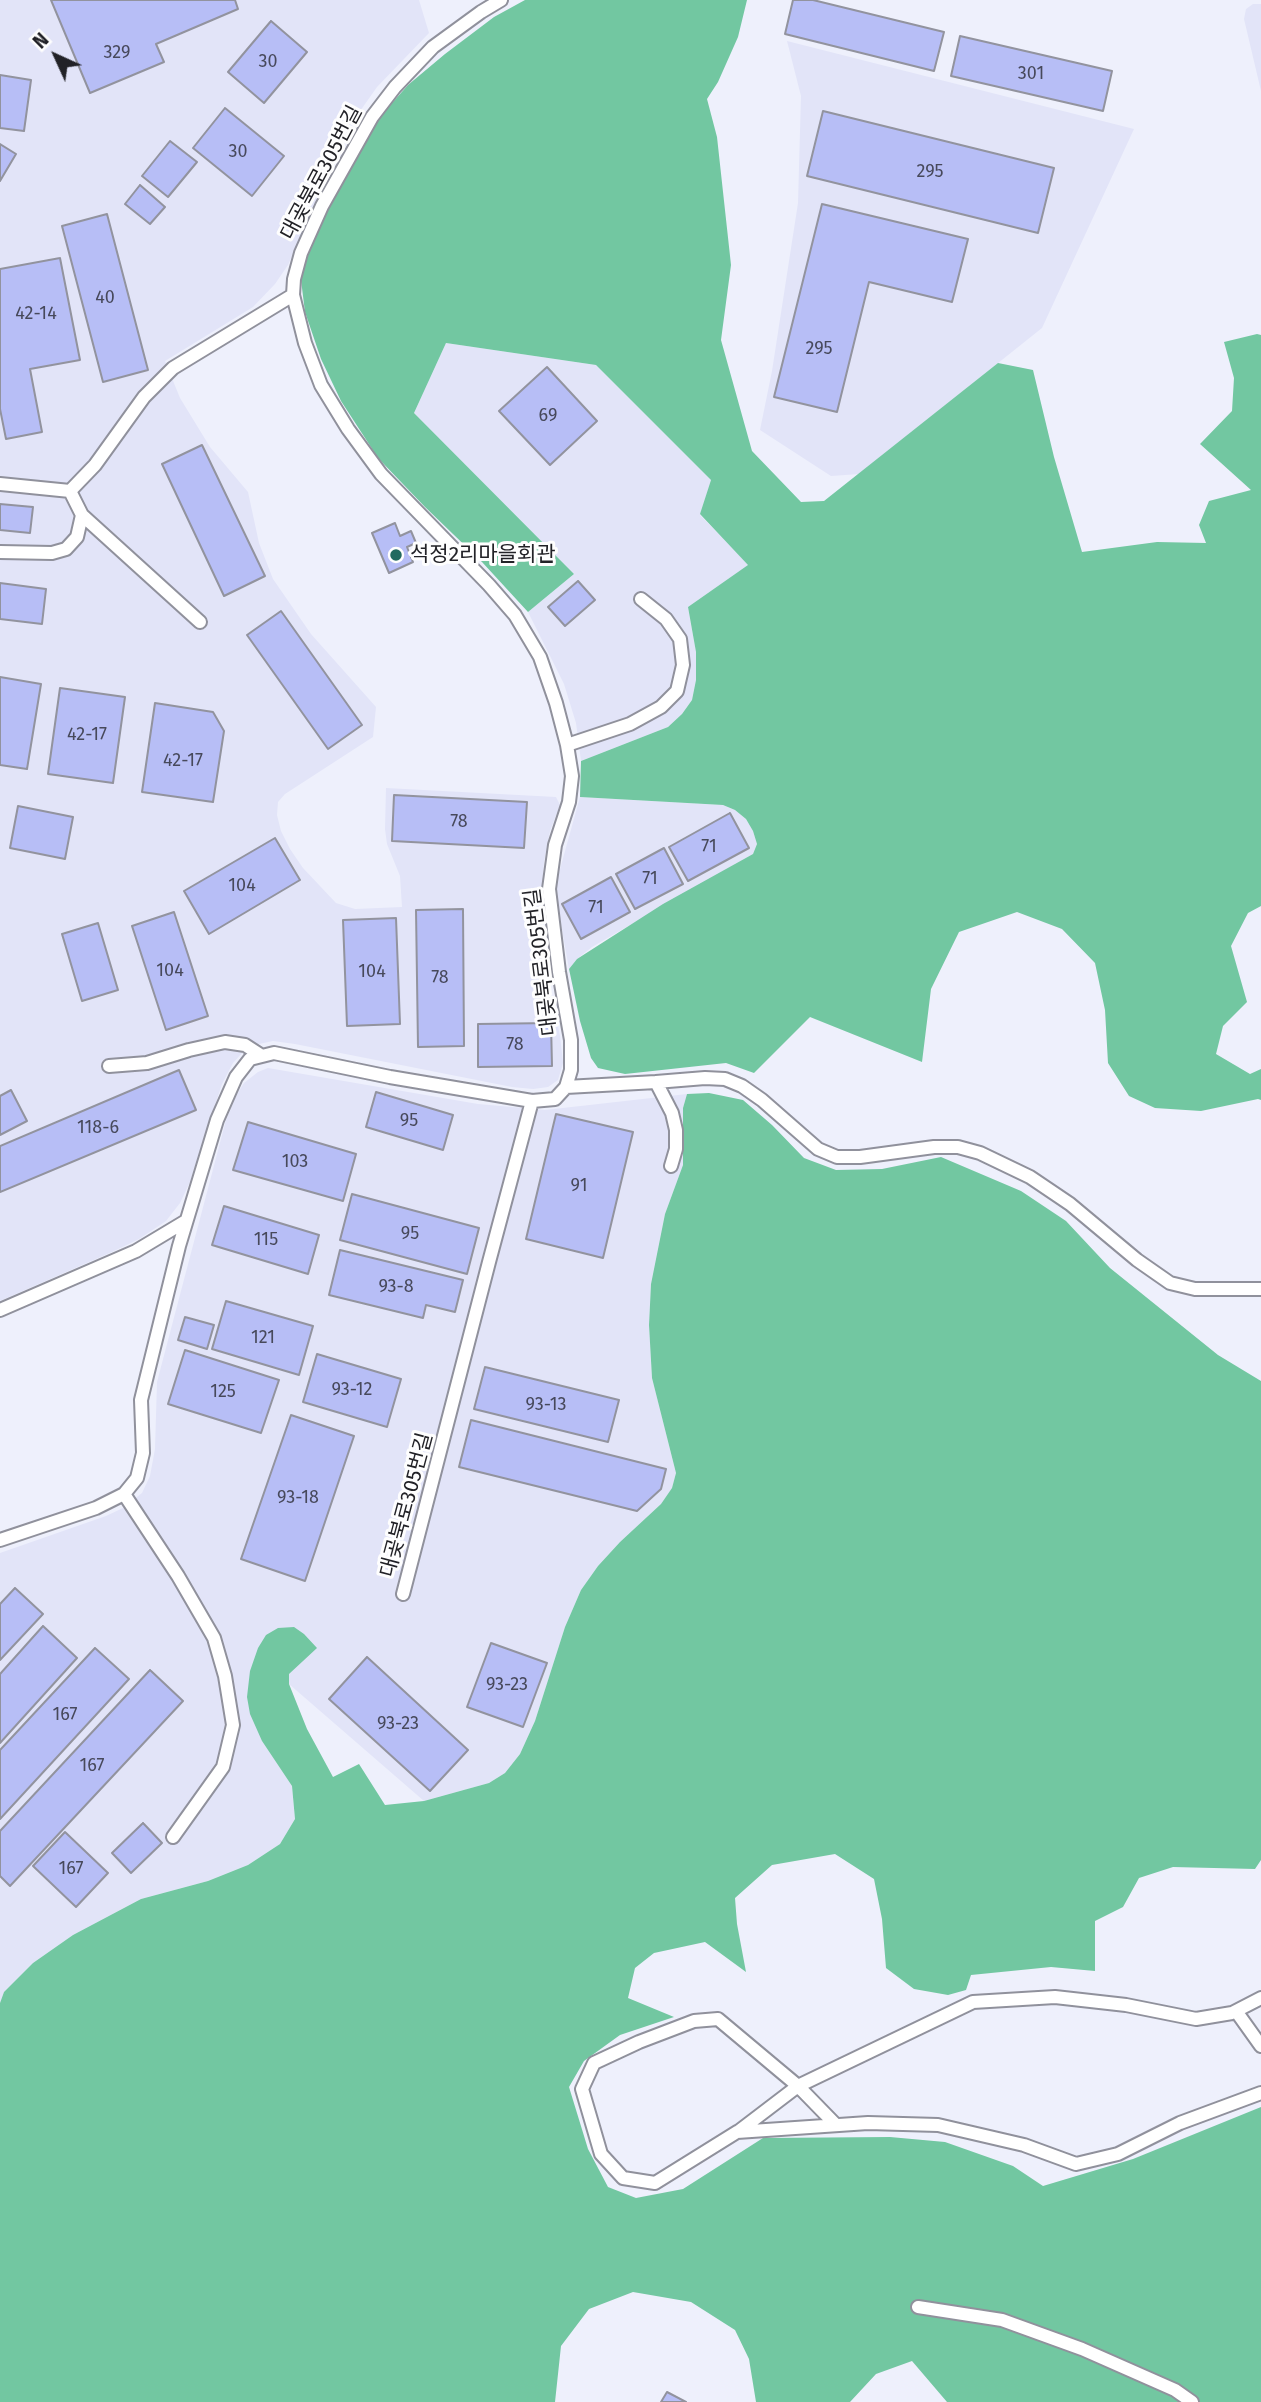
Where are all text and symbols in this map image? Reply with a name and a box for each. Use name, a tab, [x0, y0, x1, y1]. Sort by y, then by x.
north arrow	[21, 21, 91, 91]
text: N	[28, 28, 53, 53]
house number: 329	[104, 42, 130, 64]
house number: 30	[258, 51, 278, 73]
house number: 301	[1018, 63, 1044, 85]
street label: 대곶북로305번길	[276, 101, 368, 245]
house number: 30	[228, 141, 248, 163]
house number: 295	[916, 161, 944, 183]
house number: 40	[95, 287, 115, 309]
house number: 42-14	[15, 303, 57, 325]
house number: 295	[805, 338, 833, 360]
house number: 69	[539, 405, 557, 427]
place label: 석정2리마을회관	[410, 542, 556, 568]
marker: 석정2리마을회관	[388, 547, 404, 563]
house number: 42-17	[67, 724, 107, 746]
house number: 42-17	[163, 750, 203, 772]
house number: 78	[450, 811, 468, 833]
house number: 71	[701, 836, 717, 858]
house number: 71	[642, 868, 658, 890]
house number: 104	[228, 875, 256, 897]
street label: 대곶북로305번길	[520, 887, 564, 1037]
house number: 71	[588, 897, 604, 919]
house number: 104	[156, 960, 184, 982]
house number: 104	[358, 961, 386, 983]
house number: 78	[431, 967, 449, 989]
house number: 78	[506, 1034, 524, 1056]
house number: 95	[400, 1110, 418, 1132]
house number: 118-6	[77, 1117, 119, 1139]
house number: 103	[282, 1151, 308, 1173]
house number: 91	[571, 1175, 587, 1197]
house number: 95	[401, 1223, 419, 1245]
house number: 115	[254, 1229, 278, 1251]
house number: 93-8	[378, 1276, 414, 1298]
house number: 121	[251, 1327, 275, 1349]
house number: 93-12	[332, 1379, 372, 1401]
house number: 125	[210, 1381, 236, 1403]
house number: 93-13	[526, 1394, 566, 1416]
street label: 대곶북로305번길	[376, 1430, 438, 1580]
house number: 93-18	[277, 1487, 319, 1509]
house number: 93-23	[486, 1674, 528, 1696]
house number: 167	[53, 1704, 77, 1726]
house number: 93-23	[377, 1713, 419, 1735]
house number: 167	[80, 1755, 104, 1777]
house number: 167	[59, 1858, 83, 1880]

